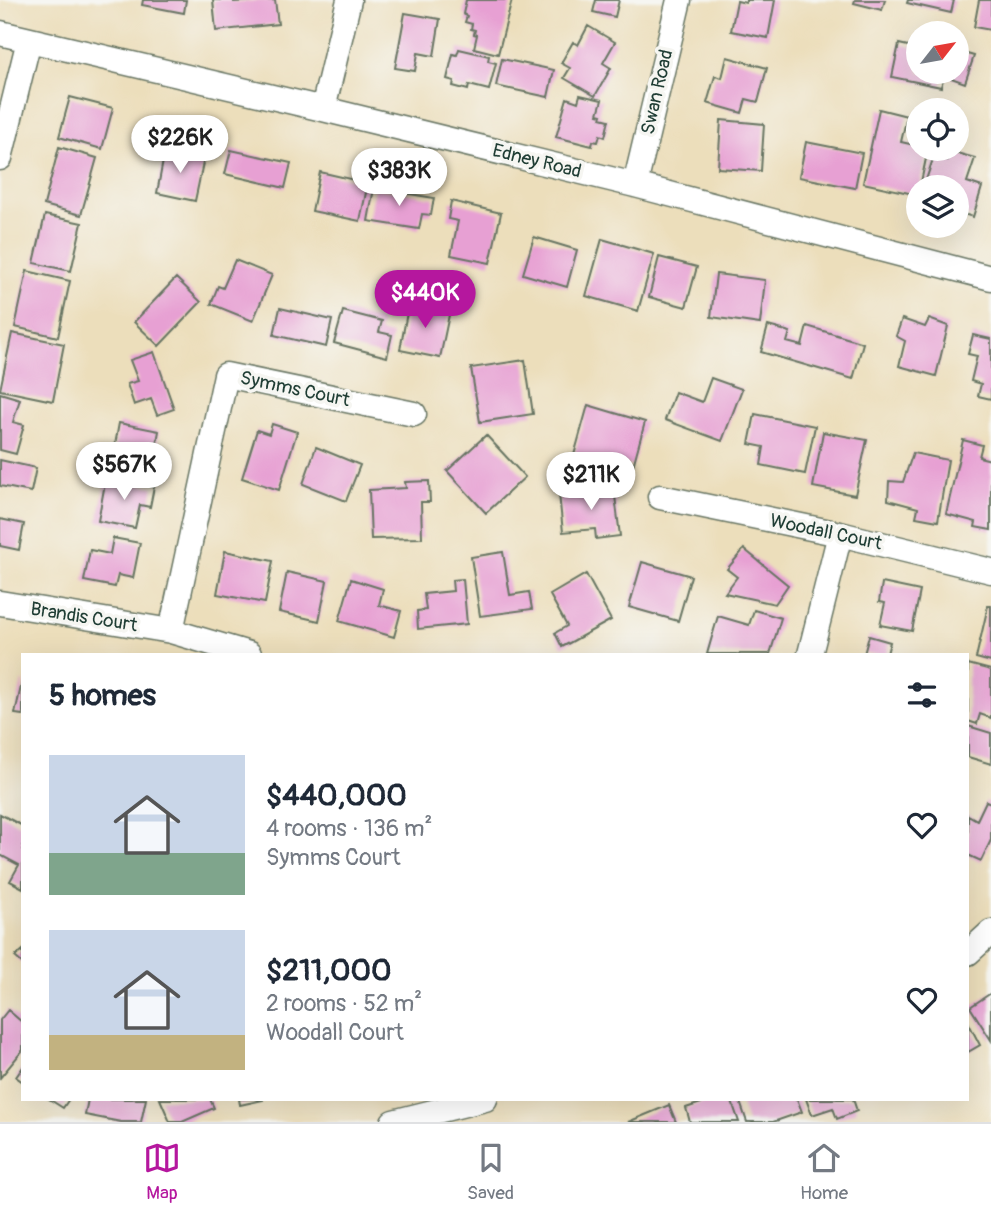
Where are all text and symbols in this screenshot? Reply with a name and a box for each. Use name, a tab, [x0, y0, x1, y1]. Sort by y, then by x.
north arrow	[906, 21, 970, 84]
map controls	[906, 21, 969, 238]
street label: Swan Road	[636, 47, 678, 137]
button: locate	[906, 98, 969, 161]
pin: $226K	[131, 116, 229, 175]
text: $226K	[147, 123, 213, 152]
street label: Edney Road	[490, 138, 584, 184]
pin: $383K	[350, 148, 448, 208]
text: $383K	[367, 156, 431, 185]
button: layers	[906, 175, 969, 238]
pin: $440K	[376, 270, 474, 330]
text: $440K	[391, 278, 459, 307]
street label: Symms Court	[238, 366, 352, 412]
pin: $567K	[75, 442, 173, 502]
text: $567K	[92, 450, 156, 479]
pin: $211K	[542, 452, 640, 512]
text: $211K	[562, 460, 620, 489]
street label: Woodall Court	[768, 508, 885, 556]
street label: Brandis Court	[29, 597, 139, 637]
icon: filters	[903, 676, 941, 714]
text: 5 homes	[49, 677, 156, 714]
text: $440,000	[266, 777, 407, 814]
icon: home	[105, 783, 189, 867]
icon: heart	[903, 806, 941, 844]
text: 4 rooms · 136 m²	[266, 814, 432, 843]
text: Symms Court	[266, 843, 401, 872]
text: $211,000	[266, 952, 392, 989]
icon: home	[105, 958, 189, 1042]
icon: heart	[903, 981, 941, 1019]
text: 2 rooms · 52 m²	[266, 989, 422, 1018]
text: Woodall Court	[266, 1018, 404, 1047]
tab: Map	[143, 1139, 181, 1205]
tab: Saved	[467, 1139, 514, 1205]
tab: Home	[800, 1139, 848, 1205]

